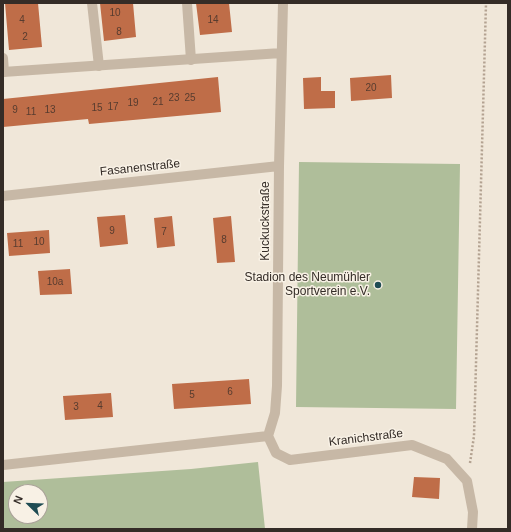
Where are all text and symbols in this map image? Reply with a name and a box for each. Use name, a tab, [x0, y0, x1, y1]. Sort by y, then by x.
house number: 10	[109, 7, 121, 19]
house number: 4	[19, 14, 25, 26]
house number: 14	[207, 14, 219, 26]
house number: 8	[116, 26, 122, 38]
house number: 2	[22, 31, 28, 43]
house number: 20	[365, 82, 377, 94]
house number: 23	[168, 92, 180, 104]
house number: 25	[184, 92, 196, 104]
house number: 21	[152, 96, 164, 108]
house number: 19	[127, 97, 139, 109]
house number: 17	[107, 101, 119, 113]
house number: 15	[91, 102, 103, 114]
house number: 9	[12, 104, 18, 116]
house number: 13	[44, 104, 56, 116]
house number: 11	[26, 106, 36, 118]
street label: Fasanenstraße	[99, 157, 181, 179]
street label: Kuckuckstraße	[259, 181, 273, 261]
house number: 9	[109, 225, 115, 237]
house number: 7	[161, 226, 167, 238]
house number: 8	[221, 234, 227, 246]
house number: 10	[33, 236, 45, 248]
house number: 11	[13, 238, 23, 250]
place label: Stadion des Neumühler Sportverein e.V.	[245, 271, 370, 299]
house number: 10a	[47, 276, 63, 288]
marker: Stadion des Neumühler Sportverein e.V.	[373, 280, 383, 290]
house number: 6	[227, 386, 233, 398]
house number: 5	[189, 389, 195, 401]
house number: 4	[97, 400, 103, 412]
house number: 3	[73, 401, 79, 413]
street label: Kranichstraße	[328, 426, 404, 450]
north arrow	[8, 484, 48, 524]
text: N	[11, 494, 25, 506]

